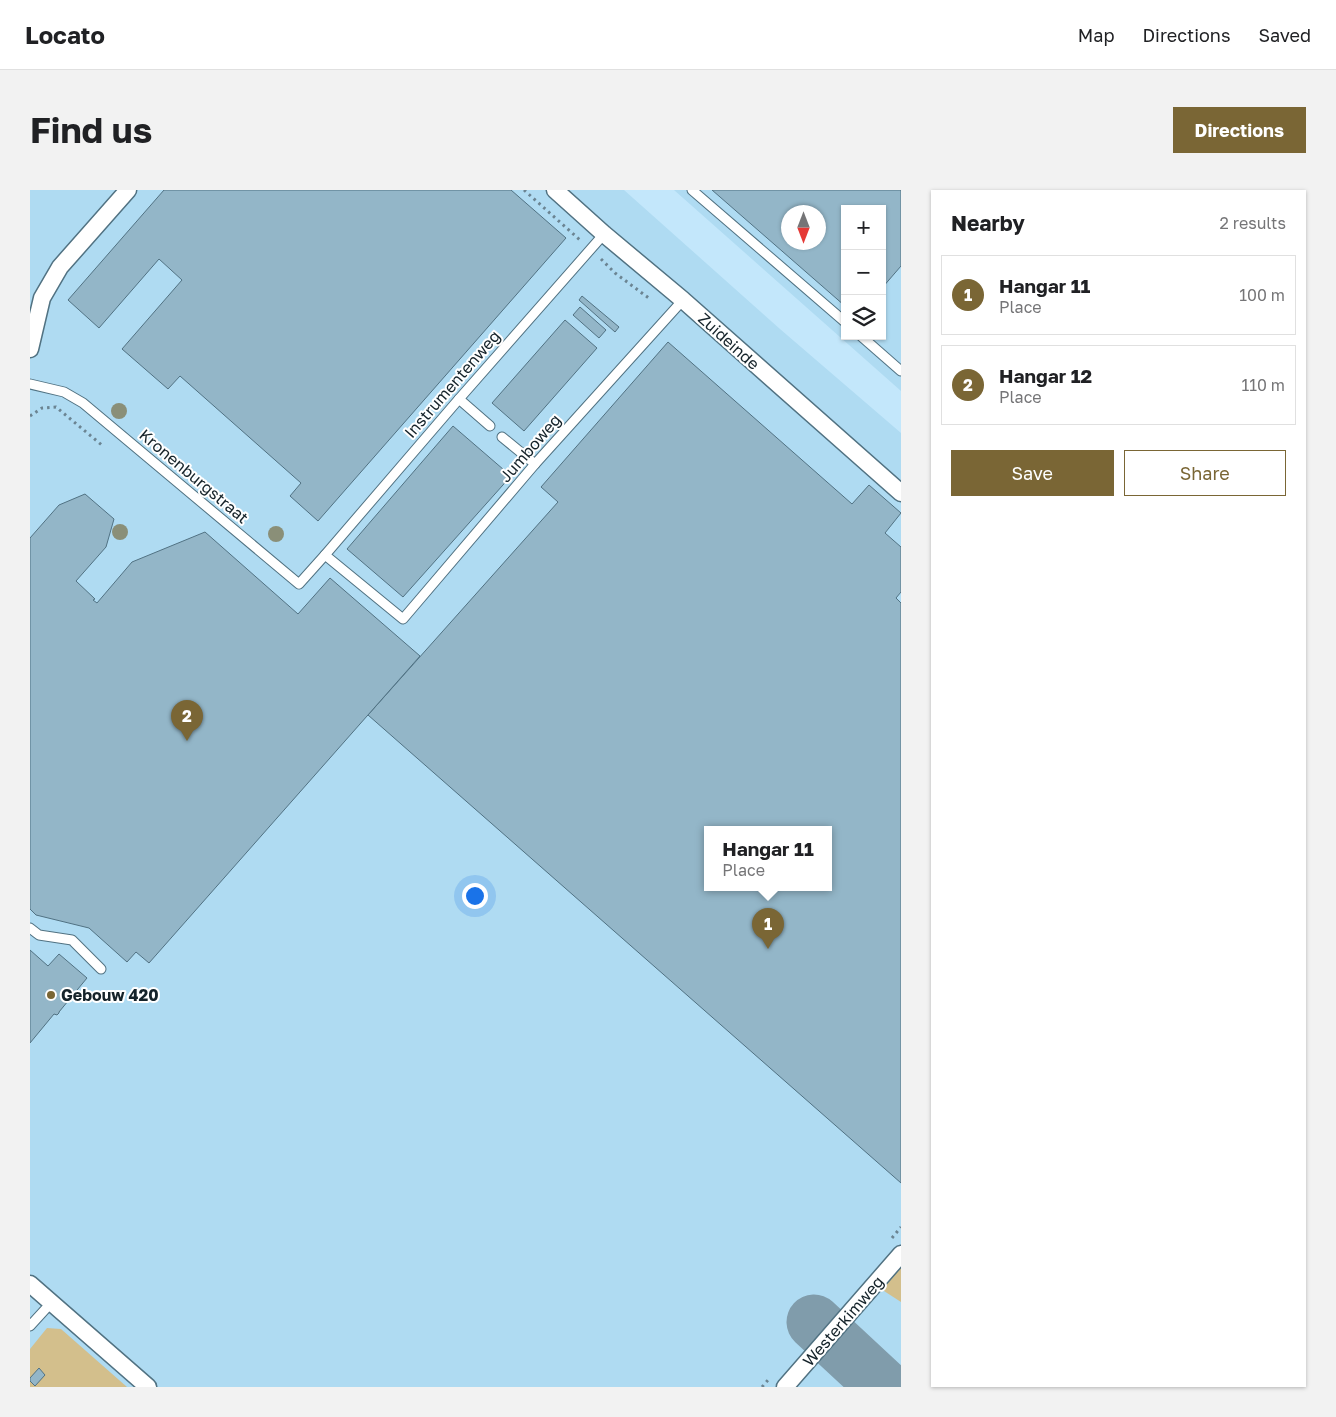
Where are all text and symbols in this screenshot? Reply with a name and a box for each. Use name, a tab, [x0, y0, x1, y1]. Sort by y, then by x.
text: Locato	[25, 20, 105, 49]
text: Map	[1078, 24, 1114, 46]
text: Directions	[1142, 24, 1230, 46]
text: Saved	[1258, 24, 1311, 46]
button: Directions	[1173, 107, 1306, 153]
text: Find us	[30, 109, 152, 151]
north arrow	[781, 205, 826, 250]
map controls	[841, 205, 886, 340]
button: +	[841, 205, 886, 250]
text: Nearby	[951, 210, 1025, 236]
text: 2 results	[1220, 213, 1286, 233]
button: −	[841, 250, 886, 295]
text: Hangar 11	[999, 274, 1090, 297]
text: 1	[964, 285, 972, 305]
text: 100 m	[1239, 285, 1285, 305]
button: layers	[841, 295, 886, 340]
text: Place	[999, 297, 1042, 317]
street label: Zuideinde	[694, 308, 764, 374]
street label: Instrumentenweg	[400, 326, 504, 442]
text: Hangar 12	[999, 364, 1092, 387]
text: 2	[963, 375, 973, 395]
text: 110 m	[1241, 375, 1285, 395]
text: Place	[999, 387, 1042, 407]
street label: Jumboweg	[495, 410, 565, 486]
street label: Kronenburgstraat	[135, 424, 253, 528]
button: Save	[951, 450, 1114, 496]
button: Share	[1124, 450, 1286, 496]
pin: 2	[171, 700, 203, 741]
popup	[704, 826, 832, 891]
text: Hangar 11	[722, 837, 814, 860]
text: Place	[722, 860, 765, 880]
your location	[462, 883, 488, 909]
pin: 1	[752, 908, 784, 949]
place label: Gebouw 420	[61, 985, 159, 1005]
marker: Gebouw 420	[45, 989, 57, 1001]
street label: Westerkimweg	[798, 1272, 888, 1370]

